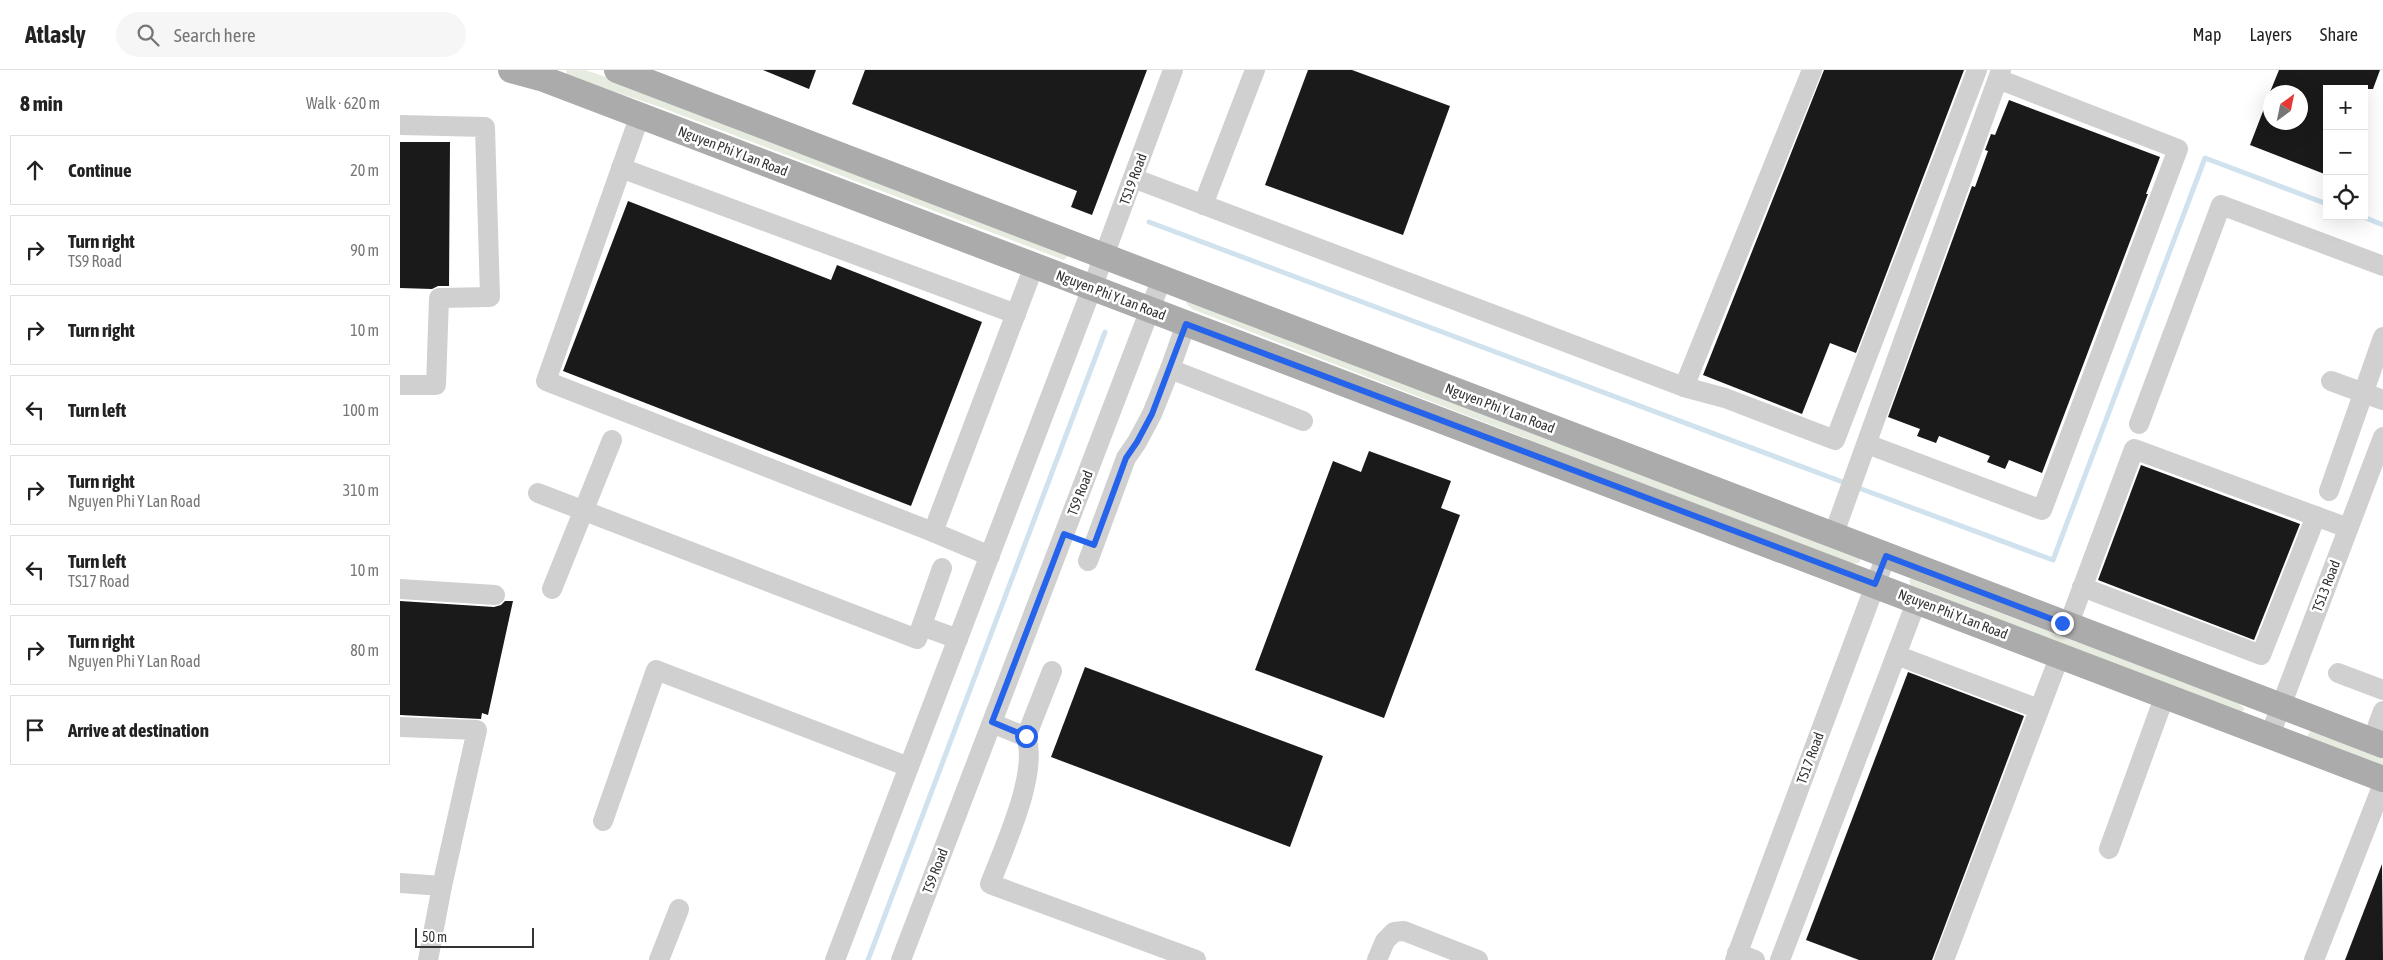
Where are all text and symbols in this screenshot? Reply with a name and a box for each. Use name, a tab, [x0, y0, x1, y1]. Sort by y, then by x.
search box	[116, 12, 466, 57]
text: Atlasly	[25, 21, 86, 48]
icon: search	[134, 21, 162, 49]
text: Search here	[174, 24, 256, 46]
text: Map	[2192, 24, 2221, 45]
text: Layers	[2249, 24, 2292, 45]
text: Share	[2320, 24, 2358, 45]
north arrow	[2263, 85, 2308, 130]
map controls	[2323, 85, 2368, 220]
button: +	[2323, 85, 2368, 130]
text: 8 min	[20, 91, 63, 115]
text: Walk · 620 m	[306, 94, 380, 112]
street label: Nguyen Phi Y Lan Road	[676, 123, 790, 179]
button: −	[2323, 130, 2368, 175]
street label: TS19 Road	[1116, 151, 1150, 207]
icon: ahead	[21, 156, 49, 184]
text: Continue	[68, 159, 132, 181]
text: 20 m	[350, 161, 379, 179]
button: locate	[2323, 175, 2368, 220]
text: Turn right	[68, 230, 135, 252]
icon: right	[21, 236, 49, 264]
text: 90 m	[350, 241, 379, 259]
text: TS9 Road	[68, 252, 122, 270]
street label: Nguyen Phi Y Lan Road	[1054, 267, 1168, 323]
icon: right	[21, 316, 49, 344]
text: Turn right	[68, 319, 135, 341]
text: 10 m	[350, 321, 379, 339]
street label: Nguyen Phi Y Lan Road	[1443, 380, 1557, 436]
icon: left	[21, 396, 49, 424]
text: Turn left	[68, 399, 126, 421]
text: 100 m	[343, 401, 379, 419]
street label: TS9 Road	[1064, 468, 1096, 518]
text: Turn right	[68, 470, 135, 492]
icon: right	[21, 476, 49, 504]
text: 310 m	[343, 481, 379, 499]
text: Nguyen Phi Y Lan Road	[68, 492, 201, 510]
text: Turn left	[68, 550, 126, 572]
icon: left	[21, 556, 49, 584]
street label: TS13 Road	[2309, 558, 2343, 614]
text: 10 m	[350, 561, 379, 579]
text: TS17 Road	[68, 572, 130, 590]
street label: Nguyen Phi Y Lan Road	[1896, 586, 2010, 642]
route end	[2051, 612, 2074, 635]
text: Turn right	[68, 630, 135, 652]
icon: right	[21, 636, 49, 664]
text: 80 m	[350, 641, 379, 659]
text: Nguyen Phi Y Lan Road	[68, 652, 201, 670]
icon: arrive	[21, 716, 49, 744]
text: Arrive at destination	[68, 719, 209, 741]
route start	[1015, 725, 1038, 748]
street label: TS17 Road	[1793, 730, 1827, 786]
street label: TS9 Road	[919, 846, 951, 896]
scale bar	[415, 925, 534, 948]
text: 50 m	[422, 929, 447, 945]

